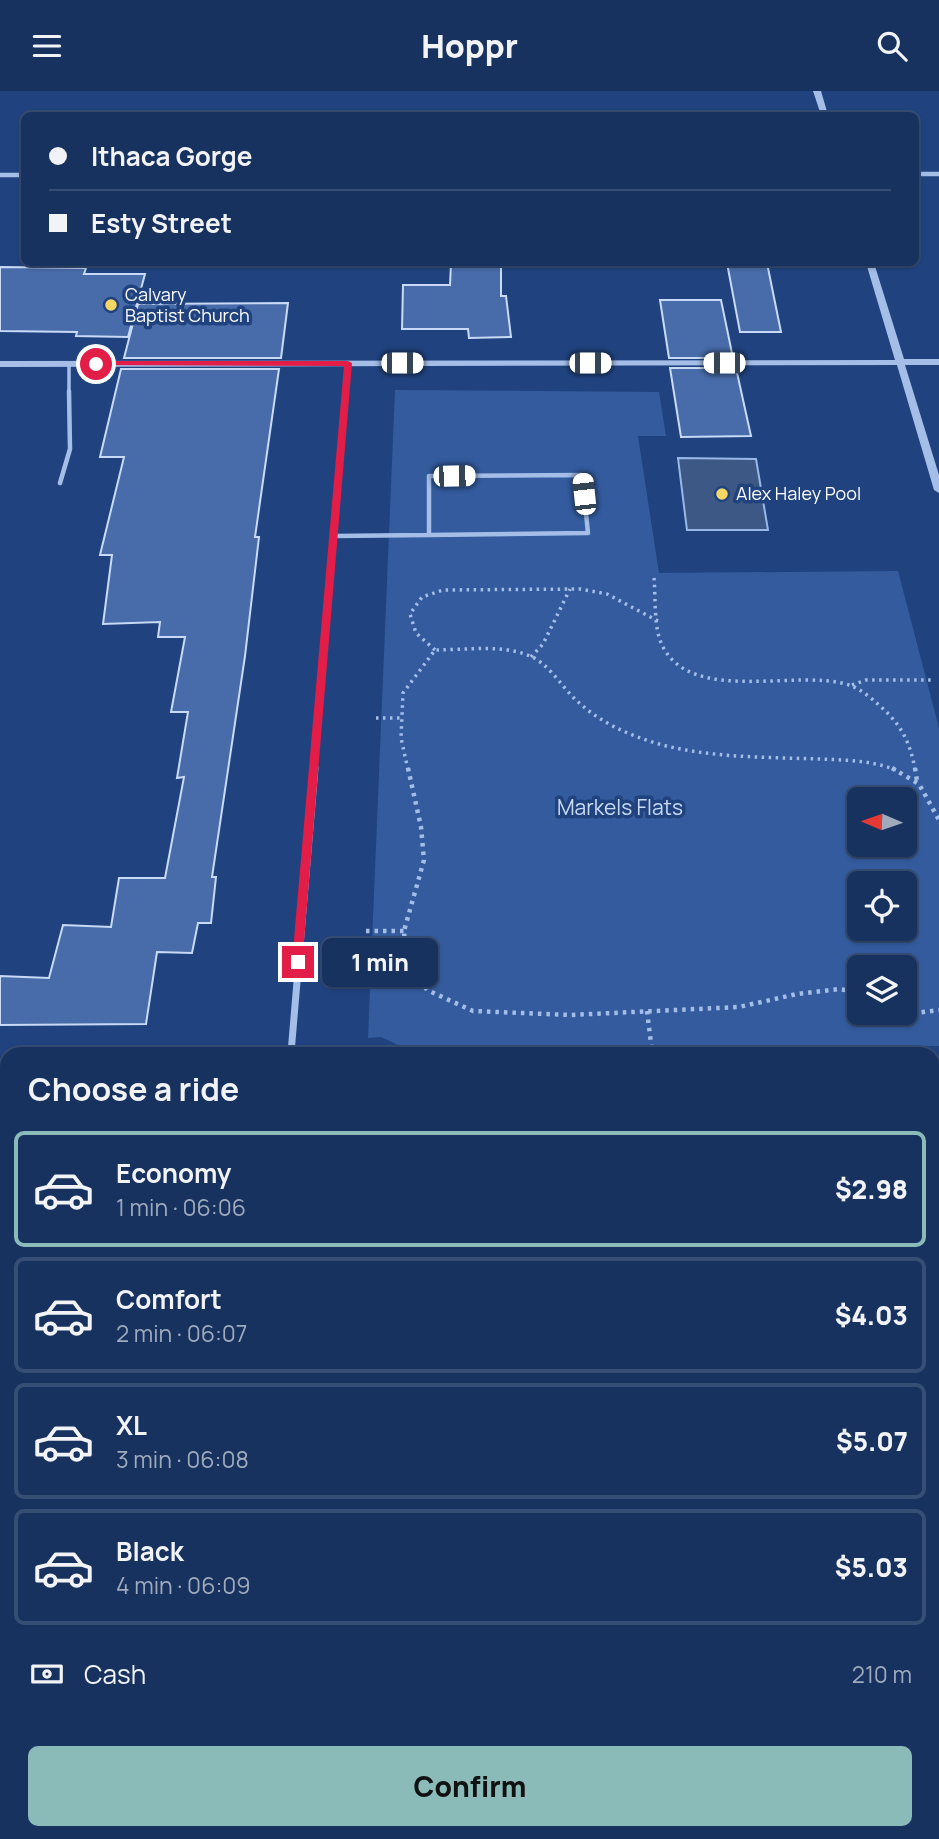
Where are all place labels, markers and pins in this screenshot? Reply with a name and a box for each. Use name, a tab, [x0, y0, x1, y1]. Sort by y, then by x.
place label: Calvary Baptist Church	[125, 282, 250, 327]
marker: Calvary Baptist Church	[103, 297, 119, 313]
place label: Alex Haley Pool	[736, 481, 861, 505]
marker: Alex Haley Pool	[714, 486, 730, 502]

